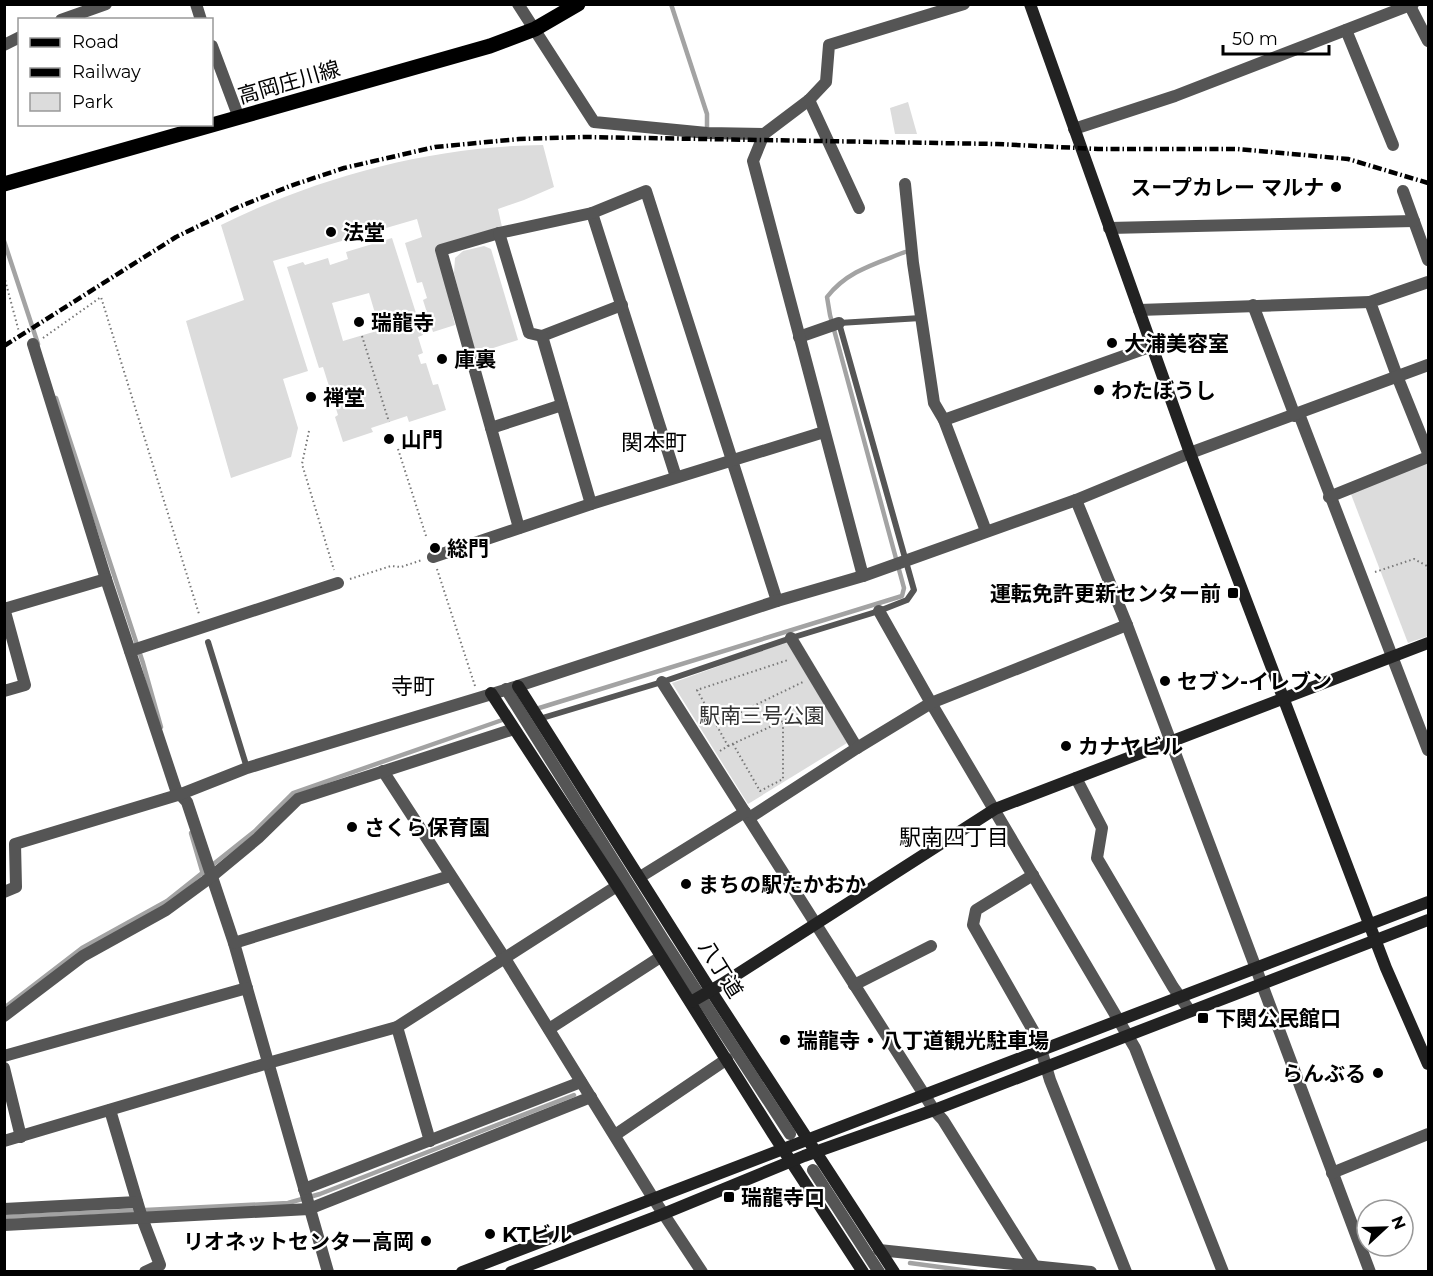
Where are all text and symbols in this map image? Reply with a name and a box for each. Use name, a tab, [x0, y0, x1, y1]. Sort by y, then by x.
legend	[18, 18, 213, 126]
scale bar	[1223, 18, 1330, 56]
text: 50 m	[1232, 28, 1278, 50]
text: Road	[72, 31, 119, 53]
street label: 高岡庄川線	[235, 56, 343, 108]
text: Railway	[72, 61, 141, 83]
text: Park	[72, 91, 113, 113]
place label: スープカレー マルナ	[1130, 175, 1324, 200]
marker: スープカレー マルナ	[1329, 180, 1343, 194]
place label: 法堂	[343, 220, 385, 245]
marker: 法堂	[324, 225, 338, 239]
place label: 瑞龍寺	[371, 310, 434, 335]
marker: 瑞龍寺	[352, 315, 366, 329]
place label: 大浦美容室	[1124, 331, 1229, 356]
marker: 大浦美容室	[1105, 336, 1119, 350]
place label: 庫裏	[454, 347, 496, 372]
marker: 庫裏	[435, 352, 449, 366]
place label: わたぼうし	[1111, 378, 1216, 403]
marker: わたぼうし	[1092, 383, 1106, 397]
place label: 禅堂	[323, 385, 365, 410]
marker: 禅堂	[304, 390, 318, 404]
place label: 山門	[401, 427, 443, 452]
district label: 関本町	[621, 429, 687, 456]
marker: 山門	[382, 432, 396, 446]
place label: 総門	[447, 536, 489, 561]
marker: 総門	[428, 541, 442, 555]
place label: 運転免許更新センター前	[990, 581, 1221, 606]
marker: 運転免許更新センター前	[1226, 586, 1240, 600]
place label: セブン-イレブン	[1177, 669, 1332, 694]
district label: 寺町	[391, 673, 435, 700]
marker: セブン-イレブン	[1158, 674, 1172, 688]
park label: 駅南三号公園	[699, 703, 825, 728]
place label: カナヤビル	[1078, 734, 1183, 759]
marker: カナヤビル	[1059, 739, 1073, 753]
place label: さくら保育園	[364, 815, 490, 840]
marker: さくら保育園	[345, 820, 359, 834]
district label: 駅南四丁目	[899, 824, 1009, 851]
place label: まちの駅たかおか	[698, 872, 866, 897]
marker: まちの駅たかおか	[679, 877, 693, 891]
street label: 八丁道	[694, 936, 748, 1002]
place label: 下関公民館口	[1215, 1006, 1341, 1031]
marker: 下関公民館口	[1196, 1011, 1210, 1025]
place label: 瑞龍寺・八丁道観光駐車場	[797, 1028, 1049, 1053]
marker: 瑞龍寺・八丁道観光駐車場	[778, 1033, 792, 1047]
place label: らんぶる	[1282, 1061, 1366, 1086]
marker: らんぶる	[1371, 1066, 1385, 1080]
place label: 瑞龍寺口	[741, 1185, 825, 1210]
marker: 瑞龍寺口	[722, 1190, 736, 1204]
north arrow	[1355, 1198, 1415, 1258]
text: N	[1387, 1213, 1410, 1232]
place label: KTビル	[502, 1222, 572, 1247]
marker: KTビル	[483, 1227, 497, 1241]
place label: リオネットセンター高岡	[183, 1229, 414, 1254]
marker: リオネットセンター高岡	[419, 1234, 433, 1248]

